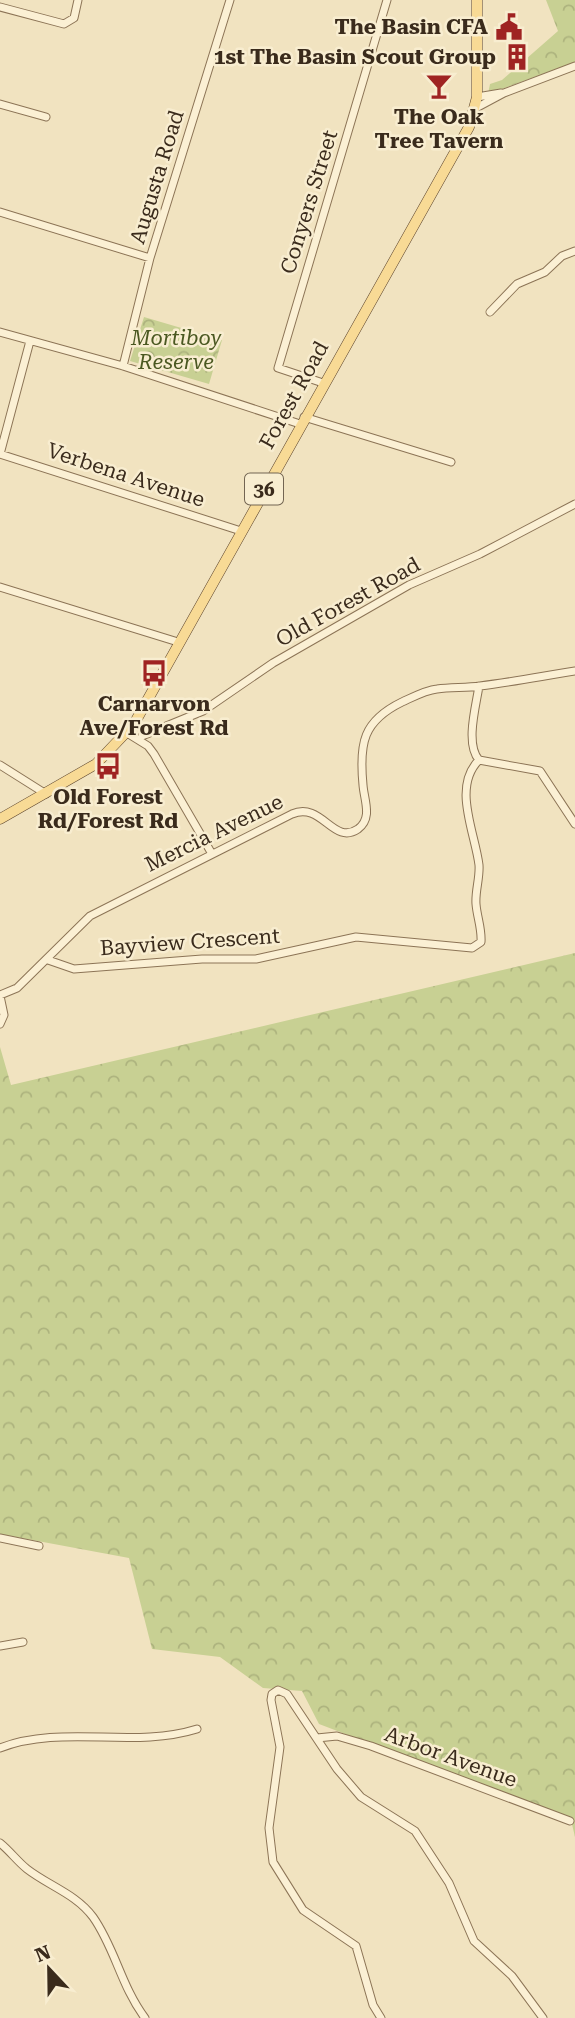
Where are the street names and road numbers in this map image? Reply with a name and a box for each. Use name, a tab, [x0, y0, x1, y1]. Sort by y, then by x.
street label: Augusta Road	[125, 107, 189, 247]
street label: Conyers Street	[276, 127, 342, 277]
street label: Forest Road	[255, 337, 334, 453]
street label: Verbena Avenue	[44, 438, 208, 512]
road number: 36	[245, 474, 283, 504]
street label: Old Forest Road	[272, 552, 425, 652]
street label: Mercia Avenue	[141, 789, 287, 877]
street label: Bayview Crescent	[99, 924, 281, 960]
street label: Arbor Avenue	[382, 1722, 520, 1792]

